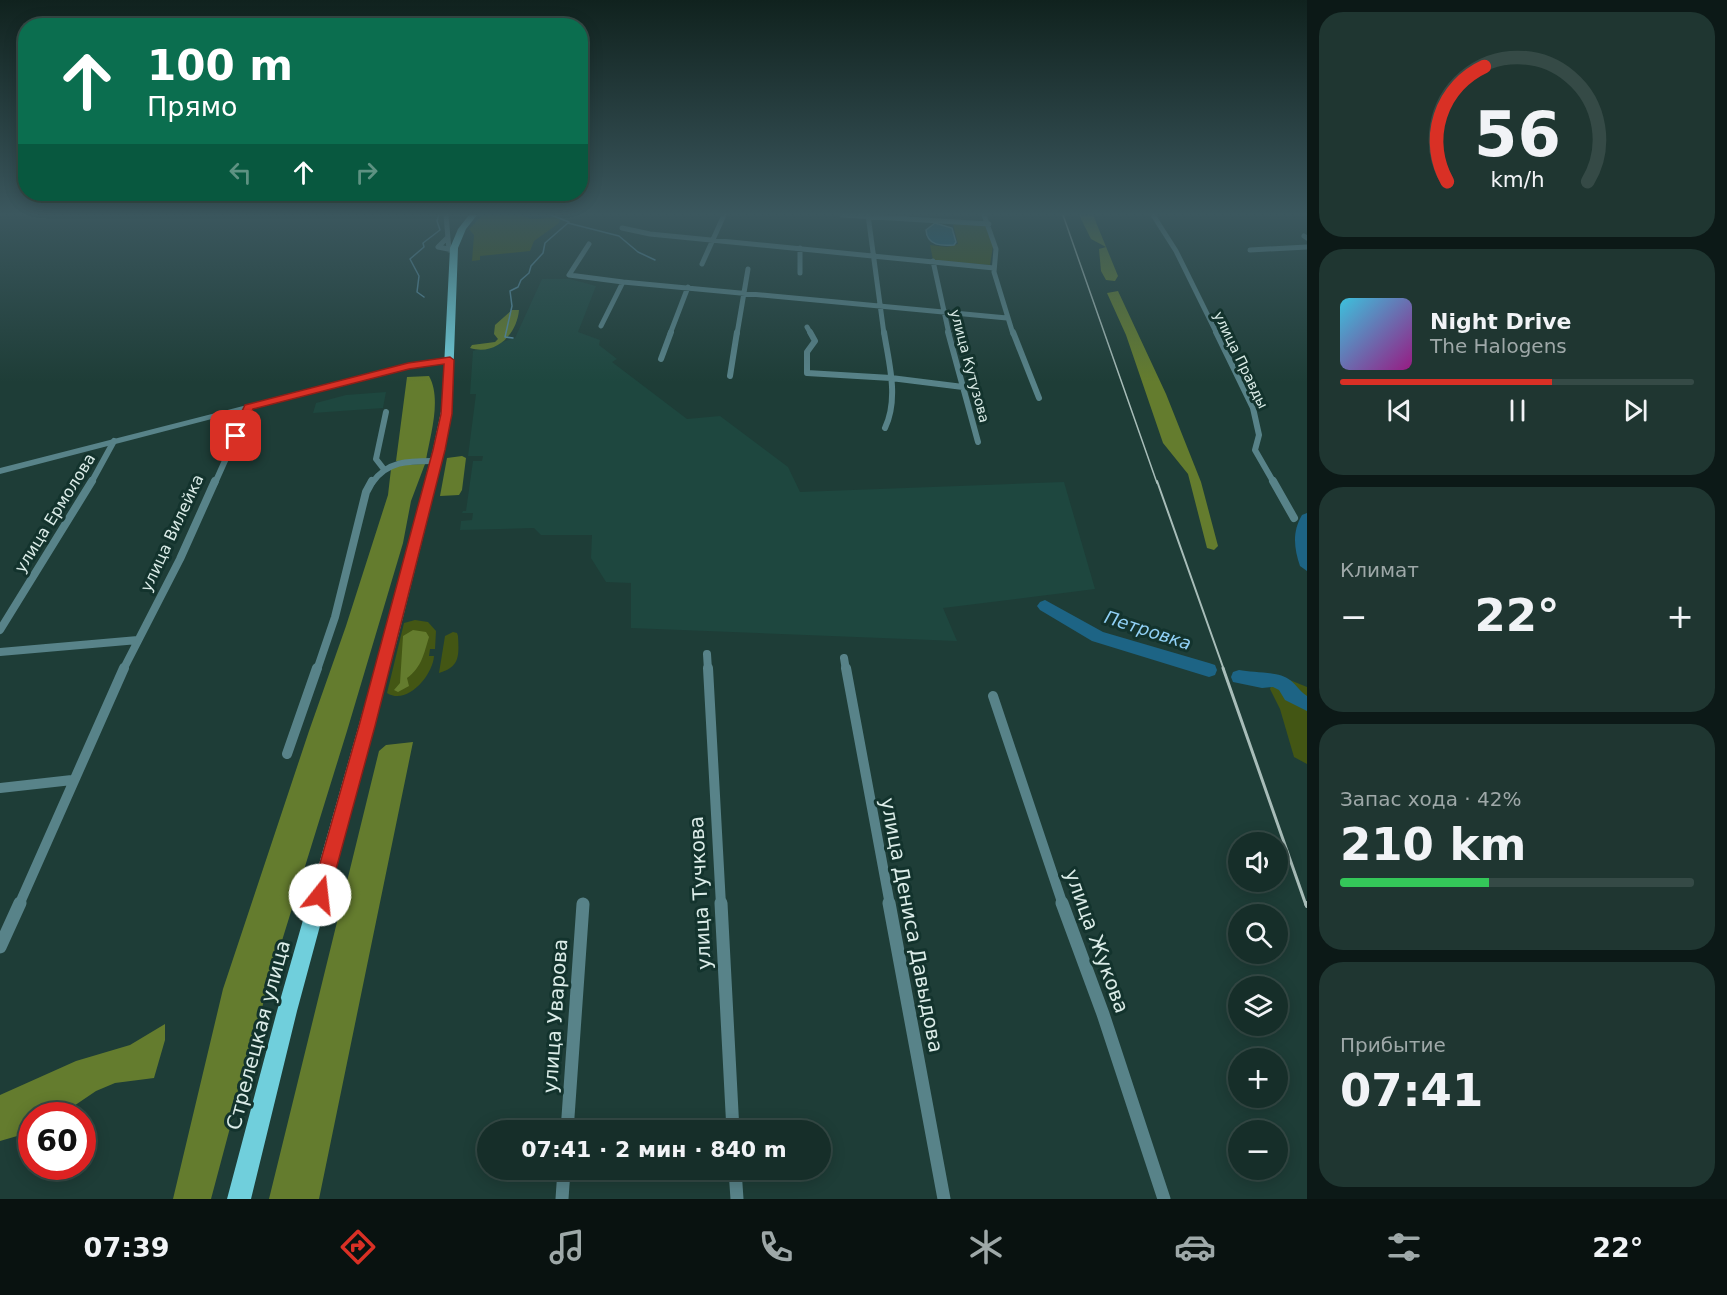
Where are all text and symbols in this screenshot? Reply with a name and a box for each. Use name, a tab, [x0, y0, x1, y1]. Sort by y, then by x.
text: 100 m	[147, 41, 293, 90]
icon: ahead	[48, 42, 126, 120]
text: Прямо	[147, 91, 238, 122]
text: 56	[1474, 98, 1560, 171]
icon: left	[224, 156, 257, 189]
icon: ahead	[287, 156, 320, 189]
icon: right	[350, 156, 383, 189]
text: km/h	[1490, 167, 1544, 192]
street label: улица Кутузова	[947, 308, 993, 424]
street label: улица Правды	[1211, 309, 1271, 411]
text: Night Drive	[1430, 309, 1571, 334]
text: The Halogens	[1430, 334, 1567, 358]
icon: previous	[1383, 394, 1416, 427]
icon: pause	[1501, 394, 1534, 427]
icon: next	[1619, 394, 1652, 427]
pin	[210, 410, 261, 461]
icon: arrive	[219, 419, 252, 452]
street label: улица Ермолова	[11, 450, 99, 576]
street label: улица Вилейка	[137, 471, 207, 595]
text: Климат	[1340, 558, 1419, 582]
text: 22°	[1474, 589, 1560, 642]
text: −	[1340, 597, 1368, 636]
text: +	[1666, 597, 1694, 636]
water label: Петровка	[1102, 606, 1194, 654]
text: Запас хода · 42%	[1340, 787, 1521, 811]
street label: улица Дениса Давыдова	[876, 796, 948, 1054]
street label: улица Тучкова	[684, 815, 716, 971]
text: 210 km	[1340, 818, 1526, 871]
map controls	[1228, 832, 1288, 1180]
button: sound	[1228, 832, 1288, 892]
position arrow	[288, 863, 352, 927]
street label: улица Жукова	[1060, 866, 1134, 1016]
button: search	[1228, 904, 1288, 964]
street label: Стрелецкая улица	[221, 937, 295, 1133]
street label: улица Уварова	[538, 938, 572, 1094]
button: layers	[1228, 976, 1288, 1036]
text: Прибытие	[1340, 1033, 1446, 1057]
button: +	[1228, 1048, 1288, 1108]
text: 07:41	[1340, 1064, 1483, 1117]
speed limit sign: 60	[18, 1102, 96, 1180]
button: −	[1228, 1120, 1288, 1180]
text: 07:41 · 2 мин · 840 m	[521, 1137, 787, 1162]
icon: directions	[337, 1226, 379, 1268]
icon: music	[546, 1226, 588, 1268]
icon: phone	[755, 1226, 797, 1268]
icon: climate	[965, 1226, 1007, 1268]
icon: car	[1174, 1226, 1216, 1268]
icon: filters	[1383, 1226, 1425, 1268]
text: 07:39	[84, 1232, 170, 1263]
text: 22°	[1592, 1232, 1643, 1263]

